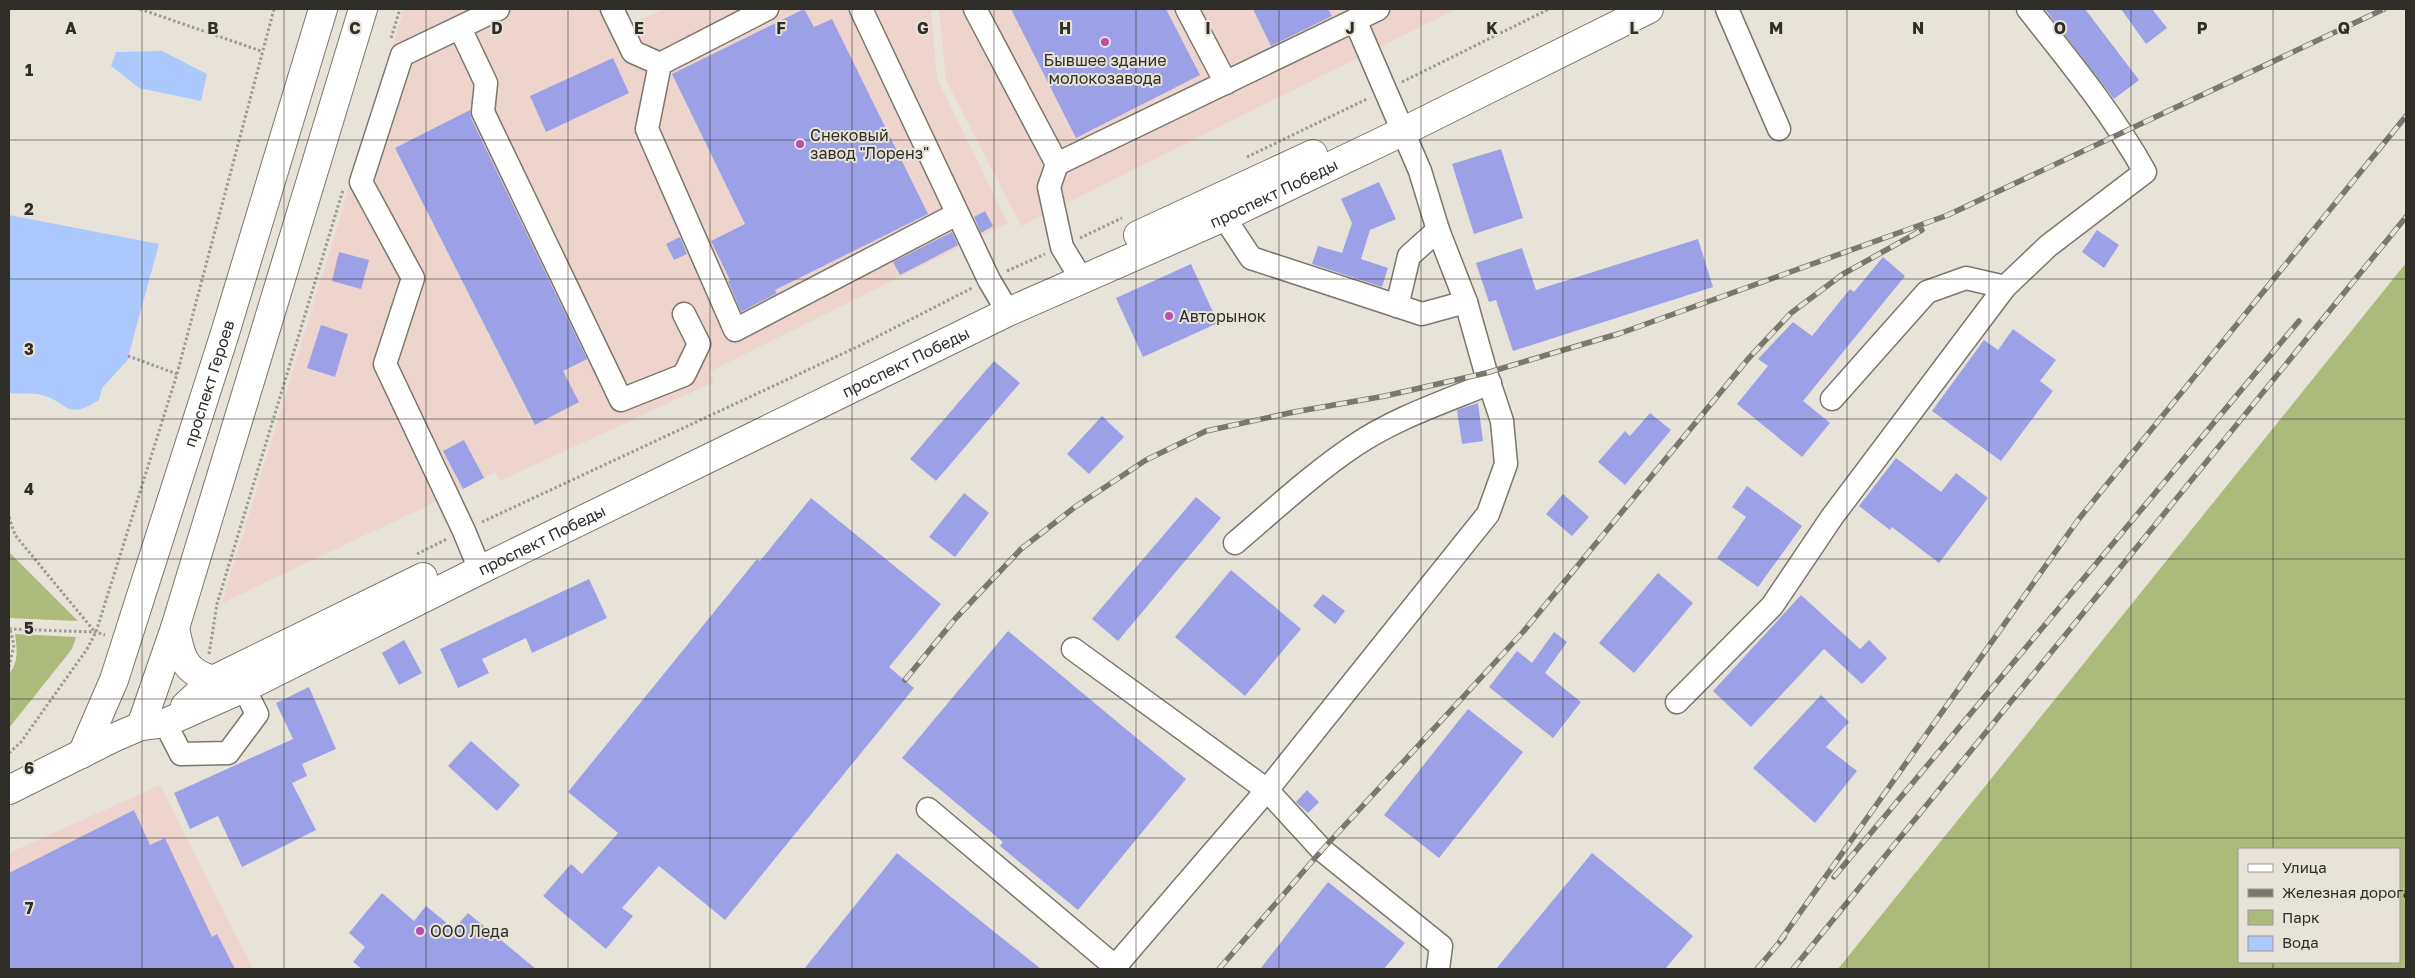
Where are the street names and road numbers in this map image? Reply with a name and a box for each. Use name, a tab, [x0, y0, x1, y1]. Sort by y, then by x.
street label: проспект Победы	[1207, 154, 1341, 232]
street label: проспект Героев	[179, 318, 238, 449]
street label: проспект Победы	[839, 322, 973, 402]
street label: проспект Победы	[475, 500, 609, 579]

